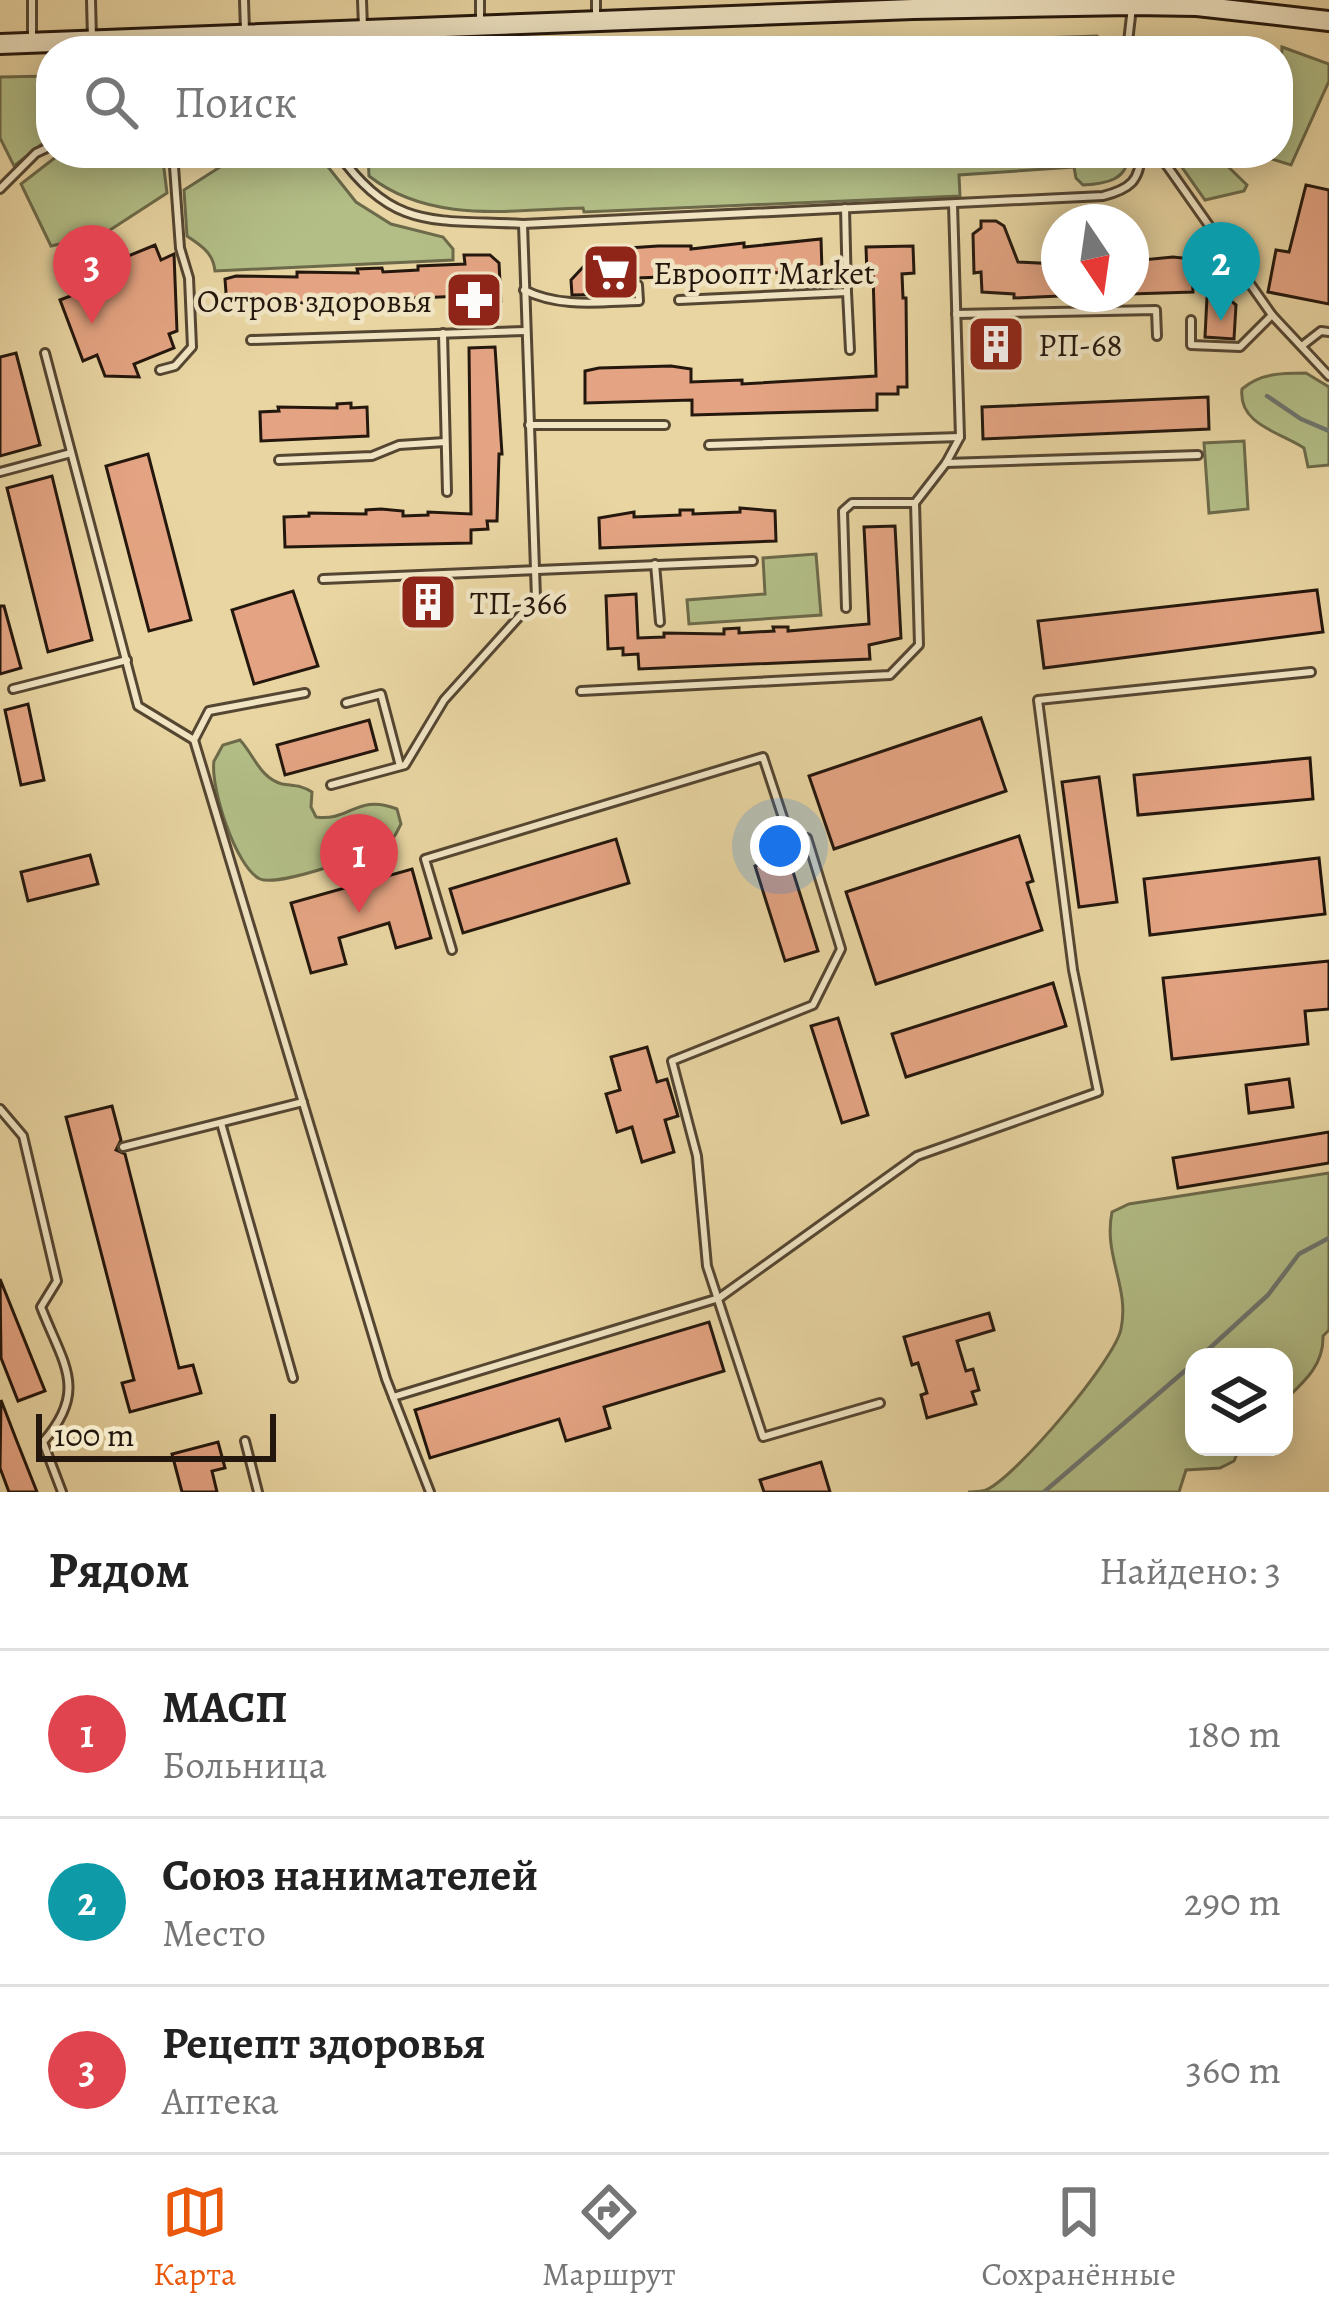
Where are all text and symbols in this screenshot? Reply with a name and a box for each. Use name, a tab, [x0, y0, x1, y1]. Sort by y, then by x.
search box	[36, 36, 1293, 168]
icon: search	[78, 69, 144, 135]
text: Поиск	[174, 71, 297, 133]
north arrow	[1041, 204, 1149, 312]
pin: 2	[1182, 222, 1260, 321]
pin: 3	[53, 225, 131, 324]
supermarket icon: Евроопт Market	[580, 241, 642, 303]
place label: Евроопт Market	[653, 250, 875, 295]
pharmacy icon: Остров здоровья	[443, 269, 505, 331]
place label: Остров здоровья	[197, 278, 432, 323]
building icon: РП-68	[965, 313, 1027, 375]
place label: РП-68	[1038, 322, 1122, 367]
building icon: ТП-366	[397, 571, 459, 633]
place label: ТП-366	[470, 580, 567, 625]
pin: 1	[320, 814, 398, 913]
your location	[750, 816, 810, 876]
map controls	[1185, 1348, 1293, 1456]
button: layers	[1185, 1348, 1293, 1456]
scale bar	[36, 1408, 276, 1461]
text: 100 m	[54, 1412, 134, 1457]
text: Рядом	[48, 1535, 190, 1605]
text: Найдено: 3	[1099, 1544, 1281, 1597]
text: МАСП	[162, 1676, 288, 1738]
text: 1	[80, 1707, 94, 1760]
text: 180 m	[1188, 1707, 1281, 1760]
text: Больница	[162, 1738, 327, 1791]
text: Союз нанимателей	[162, 1844, 538, 1906]
text: 2	[78, 1875, 96, 1928]
text: 290 m	[1184, 1875, 1281, 1928]
text: Место	[162, 1906, 266, 1959]
text: Рецепт здоровья	[162, 2012, 486, 2074]
text: 3	[79, 2043, 95, 2096]
text: 360 m	[1186, 2043, 1281, 2096]
text: Аптека	[162, 2074, 279, 2127]
tab: Карта	[153, 2179, 236, 2296]
tab: Маршрут	[542, 2179, 676, 2296]
tab: Сохранённые	[981, 2179, 1176, 2296]

